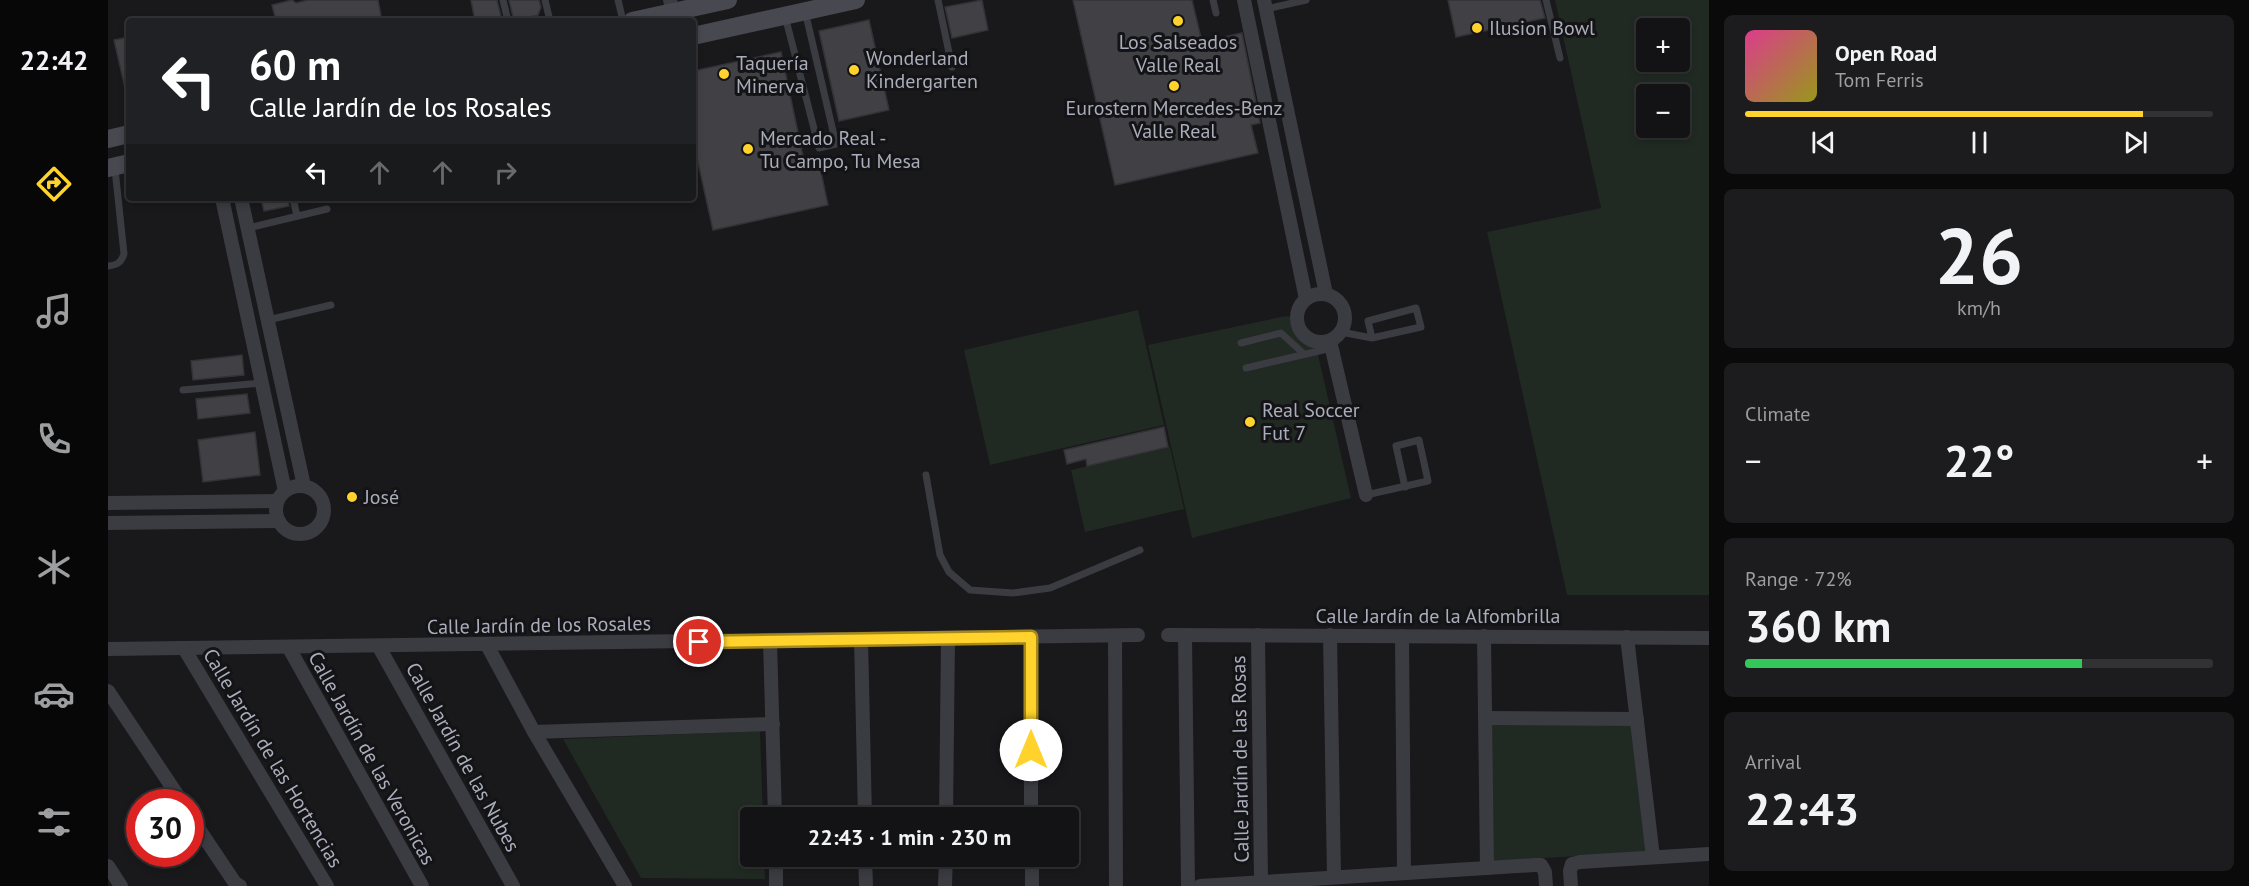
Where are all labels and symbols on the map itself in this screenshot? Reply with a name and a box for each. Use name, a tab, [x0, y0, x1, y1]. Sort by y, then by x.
marker: Los Salseados Valle Real	[1171, 14, 1185, 28]
place label: Ilusion Bowl	[1489, 15, 1595, 41]
marker: Ilusion Bowl	[1470, 21, 1484, 35]
place label: Los Salseados Valle Real	[1119, 29, 1237, 78]
place label: Wonderland Kindergarten	[866, 45, 978, 94]
place label: Taquería Minerva	[736, 50, 809, 99]
marker: Wonderland Kindergarten	[847, 63, 861, 77]
marker: Taquería Minerva	[717, 67, 731, 81]
marker: Eurostern Mercedes-Benz Valle Real	[1167, 79, 1181, 93]
place label: Eurostern Mercedes-Benz Valle Real	[1066, 95, 1283, 144]
place label: Mercado Real - Tu Campo, Tu Mesa	[760, 125, 921, 174]
marker: Mercado Real - Tu Campo, Tu Mesa	[741, 142, 755, 156]
place label: Real Soccer Fut 7	[1262, 397, 1360, 446]
marker: Real Soccer Fut 7	[1243, 415, 1257, 429]
place label: José	[363, 484, 399, 510]
marker: José	[345, 490, 359, 504]
street label: Calle Jardín de la Alfombrilla	[1315, 603, 1561, 629]
street label: Calle Jardín de los Rosales	[427, 610, 651, 640]
pin	[673, 616, 724, 667]
street label: Calle Jardín de las Hortencias	[197, 644, 349, 872]
street label: Calle Jardín de las Veronicas	[302, 647, 442, 869]
street label: Calle Jardín de las Rosas	[1225, 655, 1255, 863]
street label: Calle Jardín de las Nubes	[400, 658, 526, 856]
position arrow	[999, 718, 1063, 782]
speed limit sign: 30	[126, 789, 204, 867]

